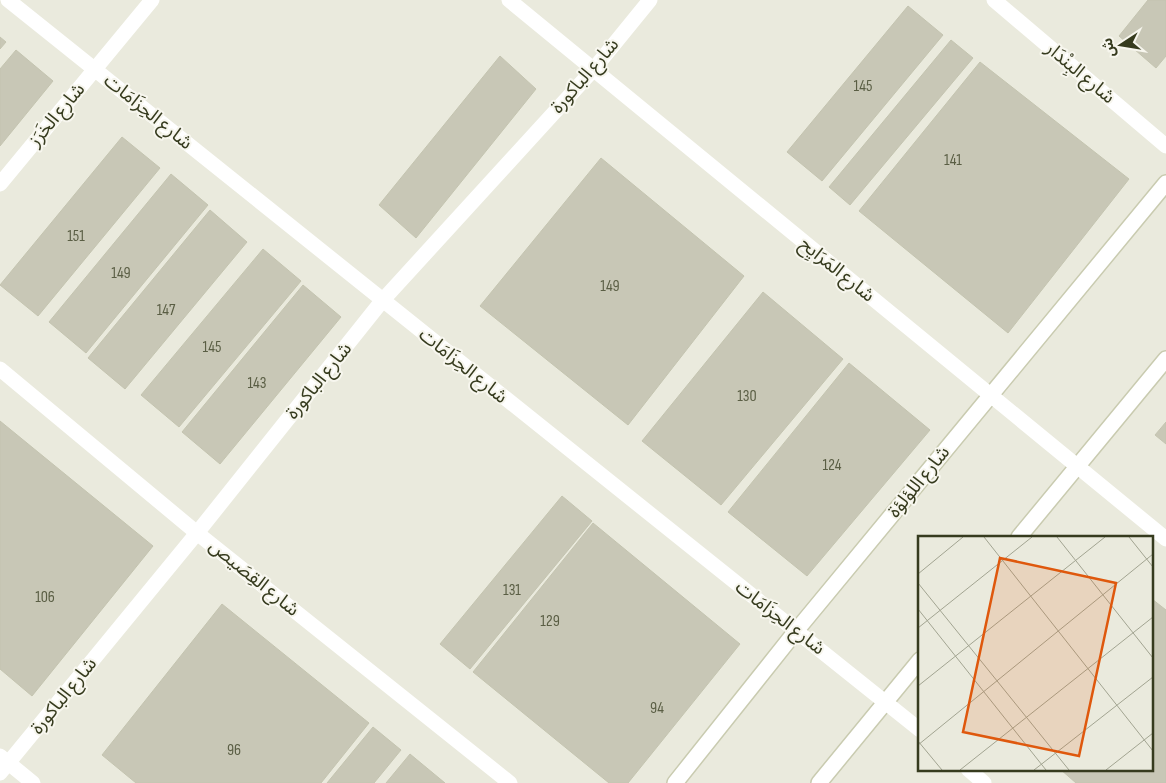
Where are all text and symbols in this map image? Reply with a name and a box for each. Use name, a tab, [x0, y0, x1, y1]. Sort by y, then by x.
north arrow	[1096, 20, 1146, 70]
street label: شارع الباكورة	[546, 34, 625, 119]
street label: شارع البِنْدَار	[1040, 37, 1120, 109]
street label: شارع الحِزَامَات	[98, 69, 197, 156]
house number: 145	[854, 77, 872, 96]
street label: شارع الخَرَز	[23, 78, 91, 153]
house number: 141	[944, 151, 962, 170]
house number: 151	[67, 227, 85, 246]
street label: شارع المَرَايِح	[793, 233, 879, 309]
house number: 149	[111, 264, 131, 283]
house number: 149	[600, 277, 620, 296]
house number: 147	[157, 301, 176, 320]
street label: شارع الحِزَامَات	[413, 323, 512, 410]
house number: 145	[203, 338, 221, 357]
street label: شارع الباكورة	[281, 338, 358, 425]
house number: 143	[247, 374, 267, 393]
house number: 130	[737, 387, 757, 406]
street label: شارع اللؤلؤة	[883, 441, 956, 523]
house number: 124	[823, 456, 842, 475]
street label: شارع القِصَيص	[203, 535, 304, 622]
inset map	[918, 536, 1154, 770]
street label: شارع الحِزَامَات	[730, 576, 829, 661]
house number: 131	[503, 581, 521, 600]
house number: 106	[35, 588, 55, 607]
house number: 129	[540, 612, 560, 631]
street label: شارع الباكورة	[26, 653, 103, 740]
house number: 94	[650, 699, 664, 718]
house number: 96	[227, 741, 241, 760]

